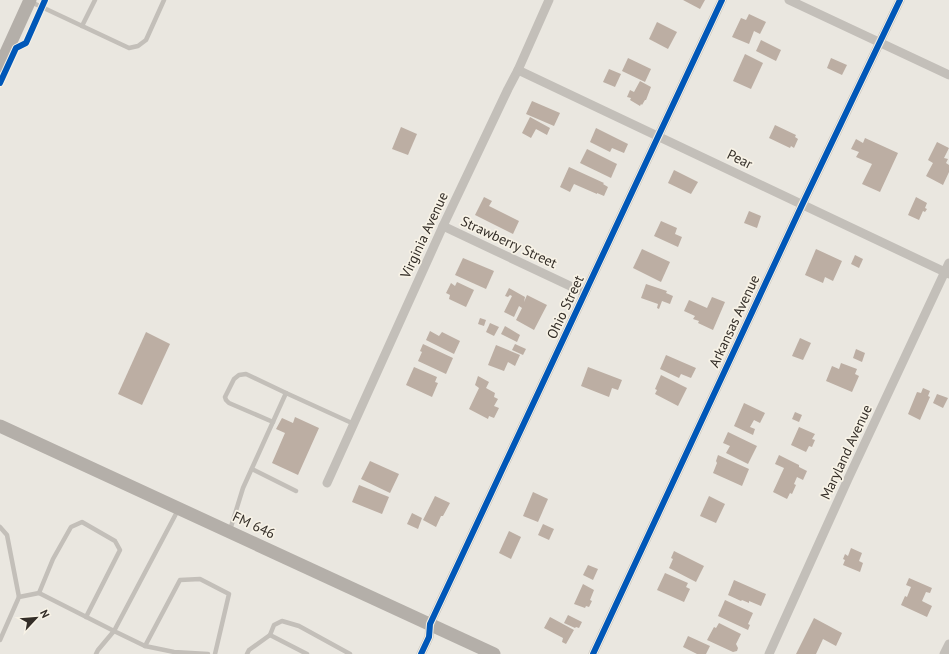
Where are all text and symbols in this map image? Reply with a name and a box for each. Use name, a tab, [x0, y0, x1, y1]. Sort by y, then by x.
street label: Pear	[724, 145, 756, 173]
street label: Virginia Avenue	[396, 189, 452, 282]
street label: Strawberry Street	[458, 212, 560, 272]
street label: Ohio Street	[542, 272, 588, 342]
street label: Arkansas Avenue	[705, 272, 763, 370]
street label: Maryland Avenue	[816, 402, 876, 502]
street label: FM 646	[230, 507, 278, 543]
north arrow	[16, 598, 56, 638]
text: N	[37, 607, 53, 620]

